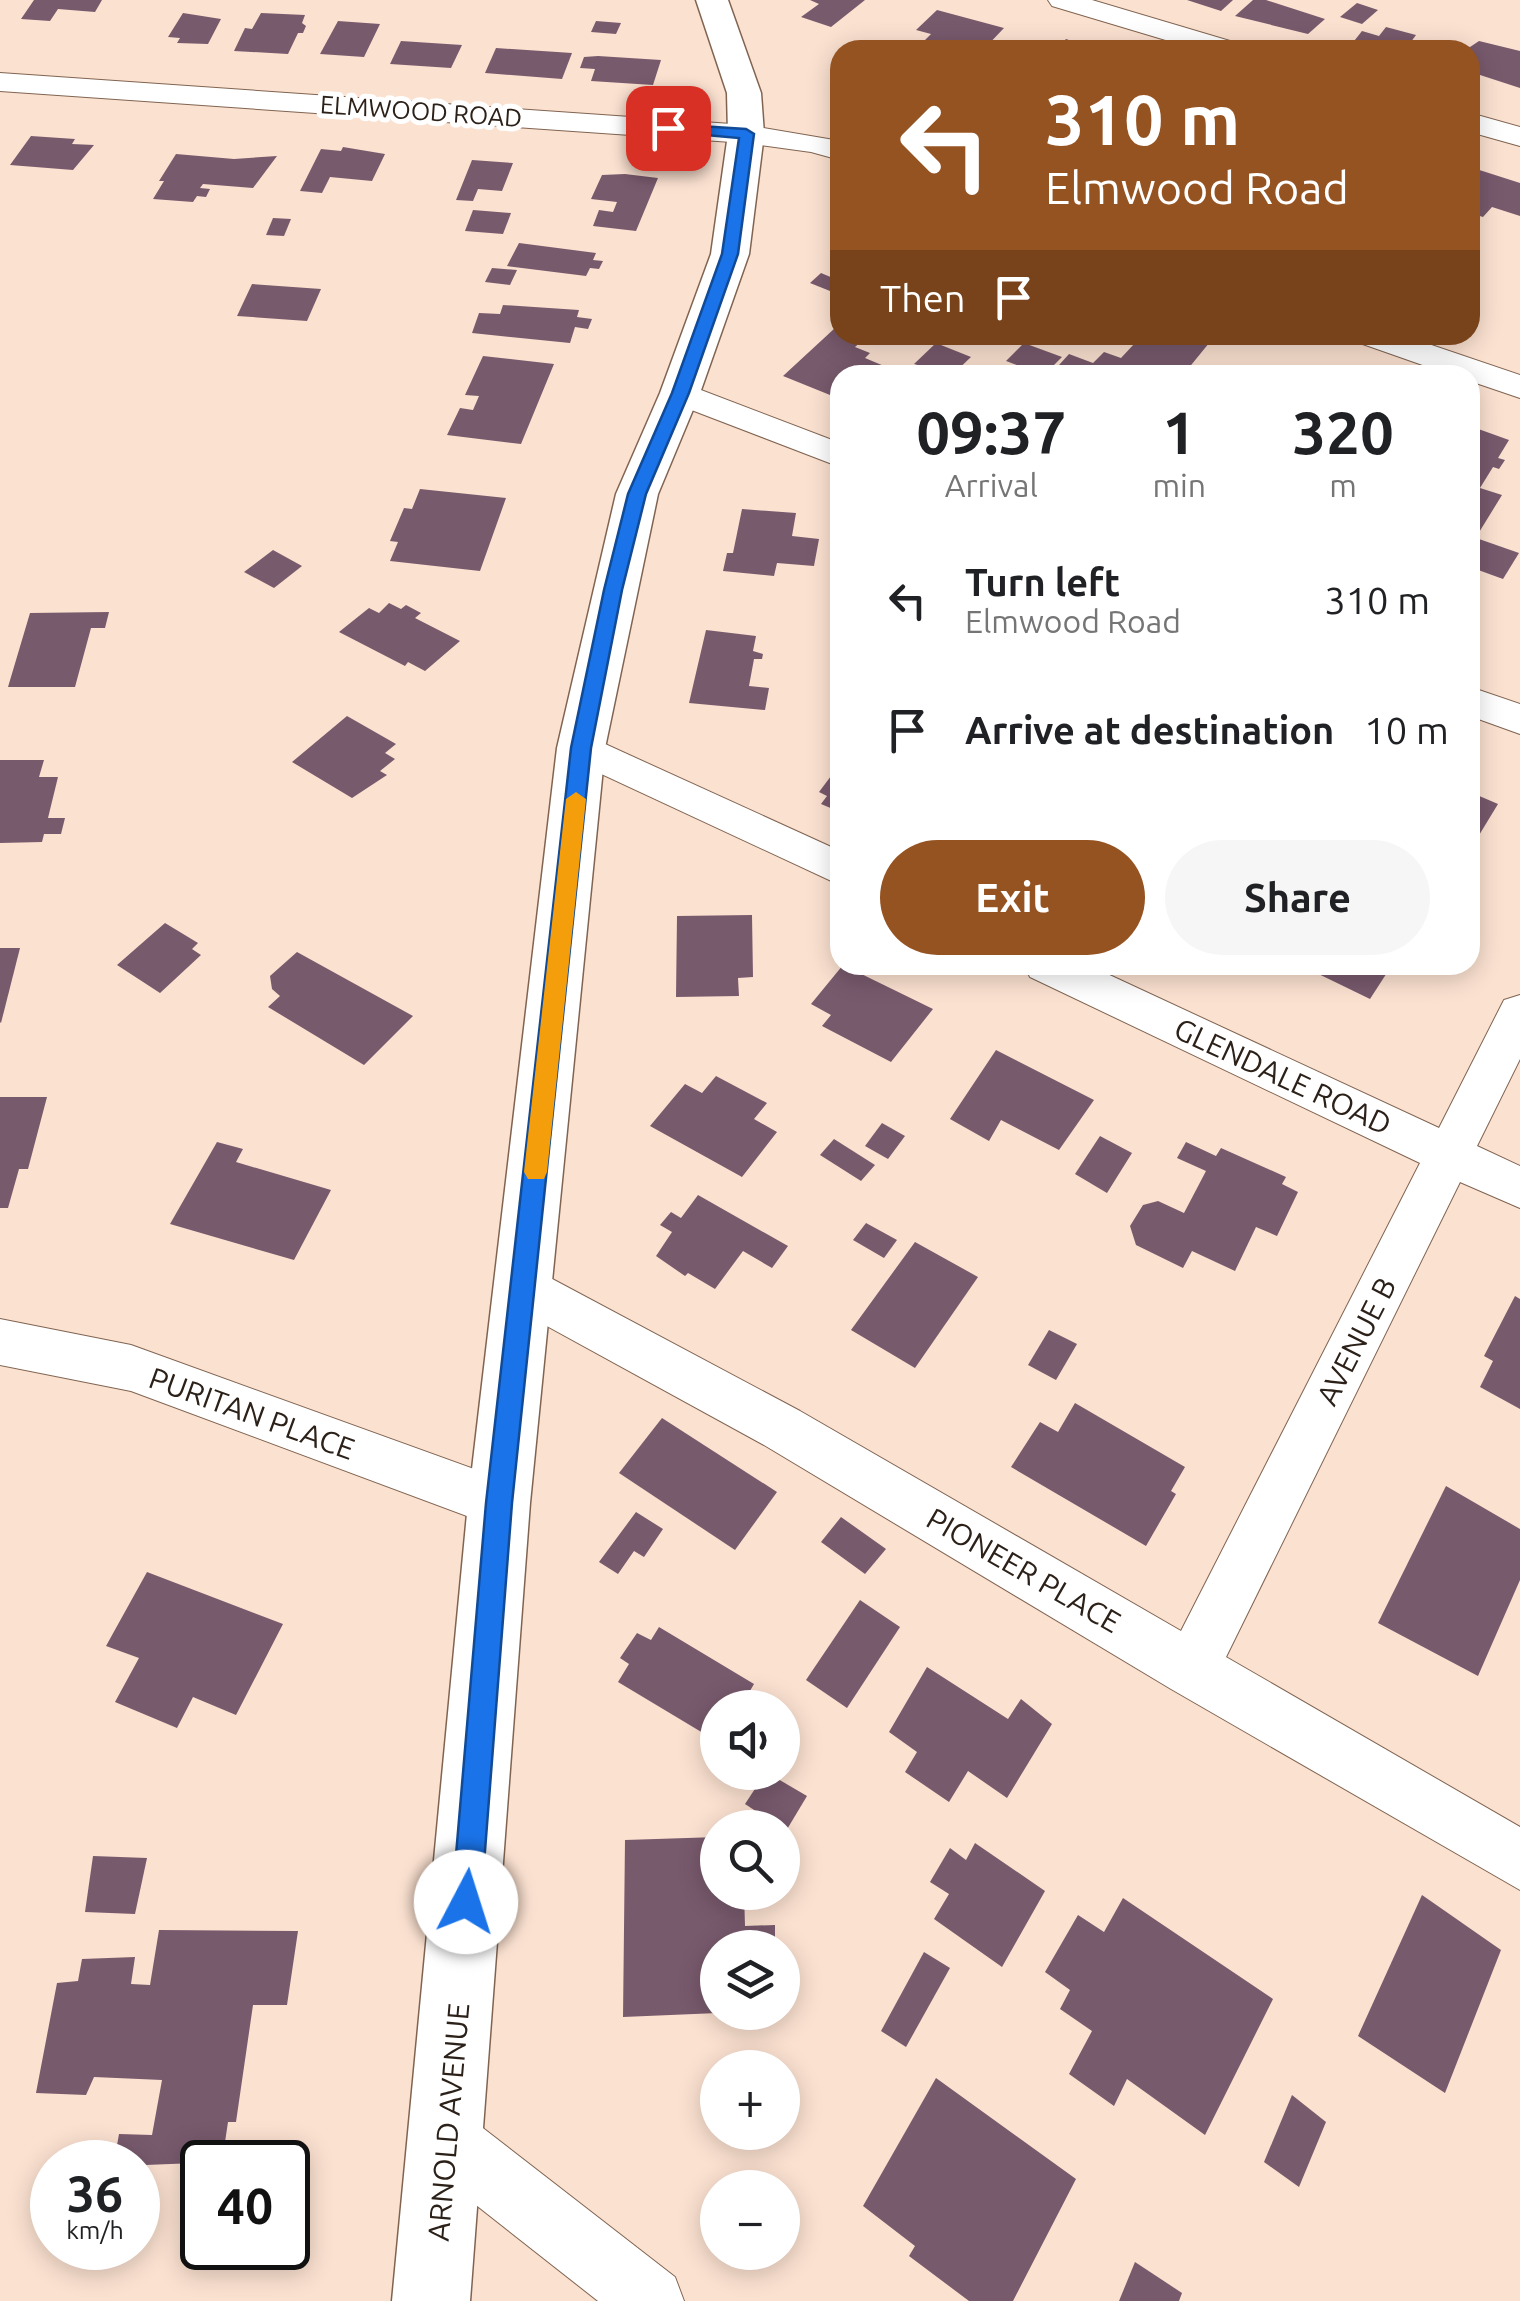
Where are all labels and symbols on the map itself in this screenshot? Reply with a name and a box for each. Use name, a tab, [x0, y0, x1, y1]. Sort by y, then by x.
pin	[626, 86, 711, 171]
street label: ELMWOOD ROAD	[319, 90, 523, 132]
street label: GLENDALE ROAD	[1169, 1011, 1397, 1141]
street label: AVENUE B	[1309, 1272, 1403, 1410]
street label: PURITAN PLACE	[145, 1360, 359, 1466]
street label: PIONEER PLACE	[921, 1501, 1127, 1639]
position arrow	[414, 1850, 518, 1954]
street label: ARNOLD AVENUE	[421, 2002, 475, 2242]
speed limit sign: 40	[180, 2140, 310, 2270]

